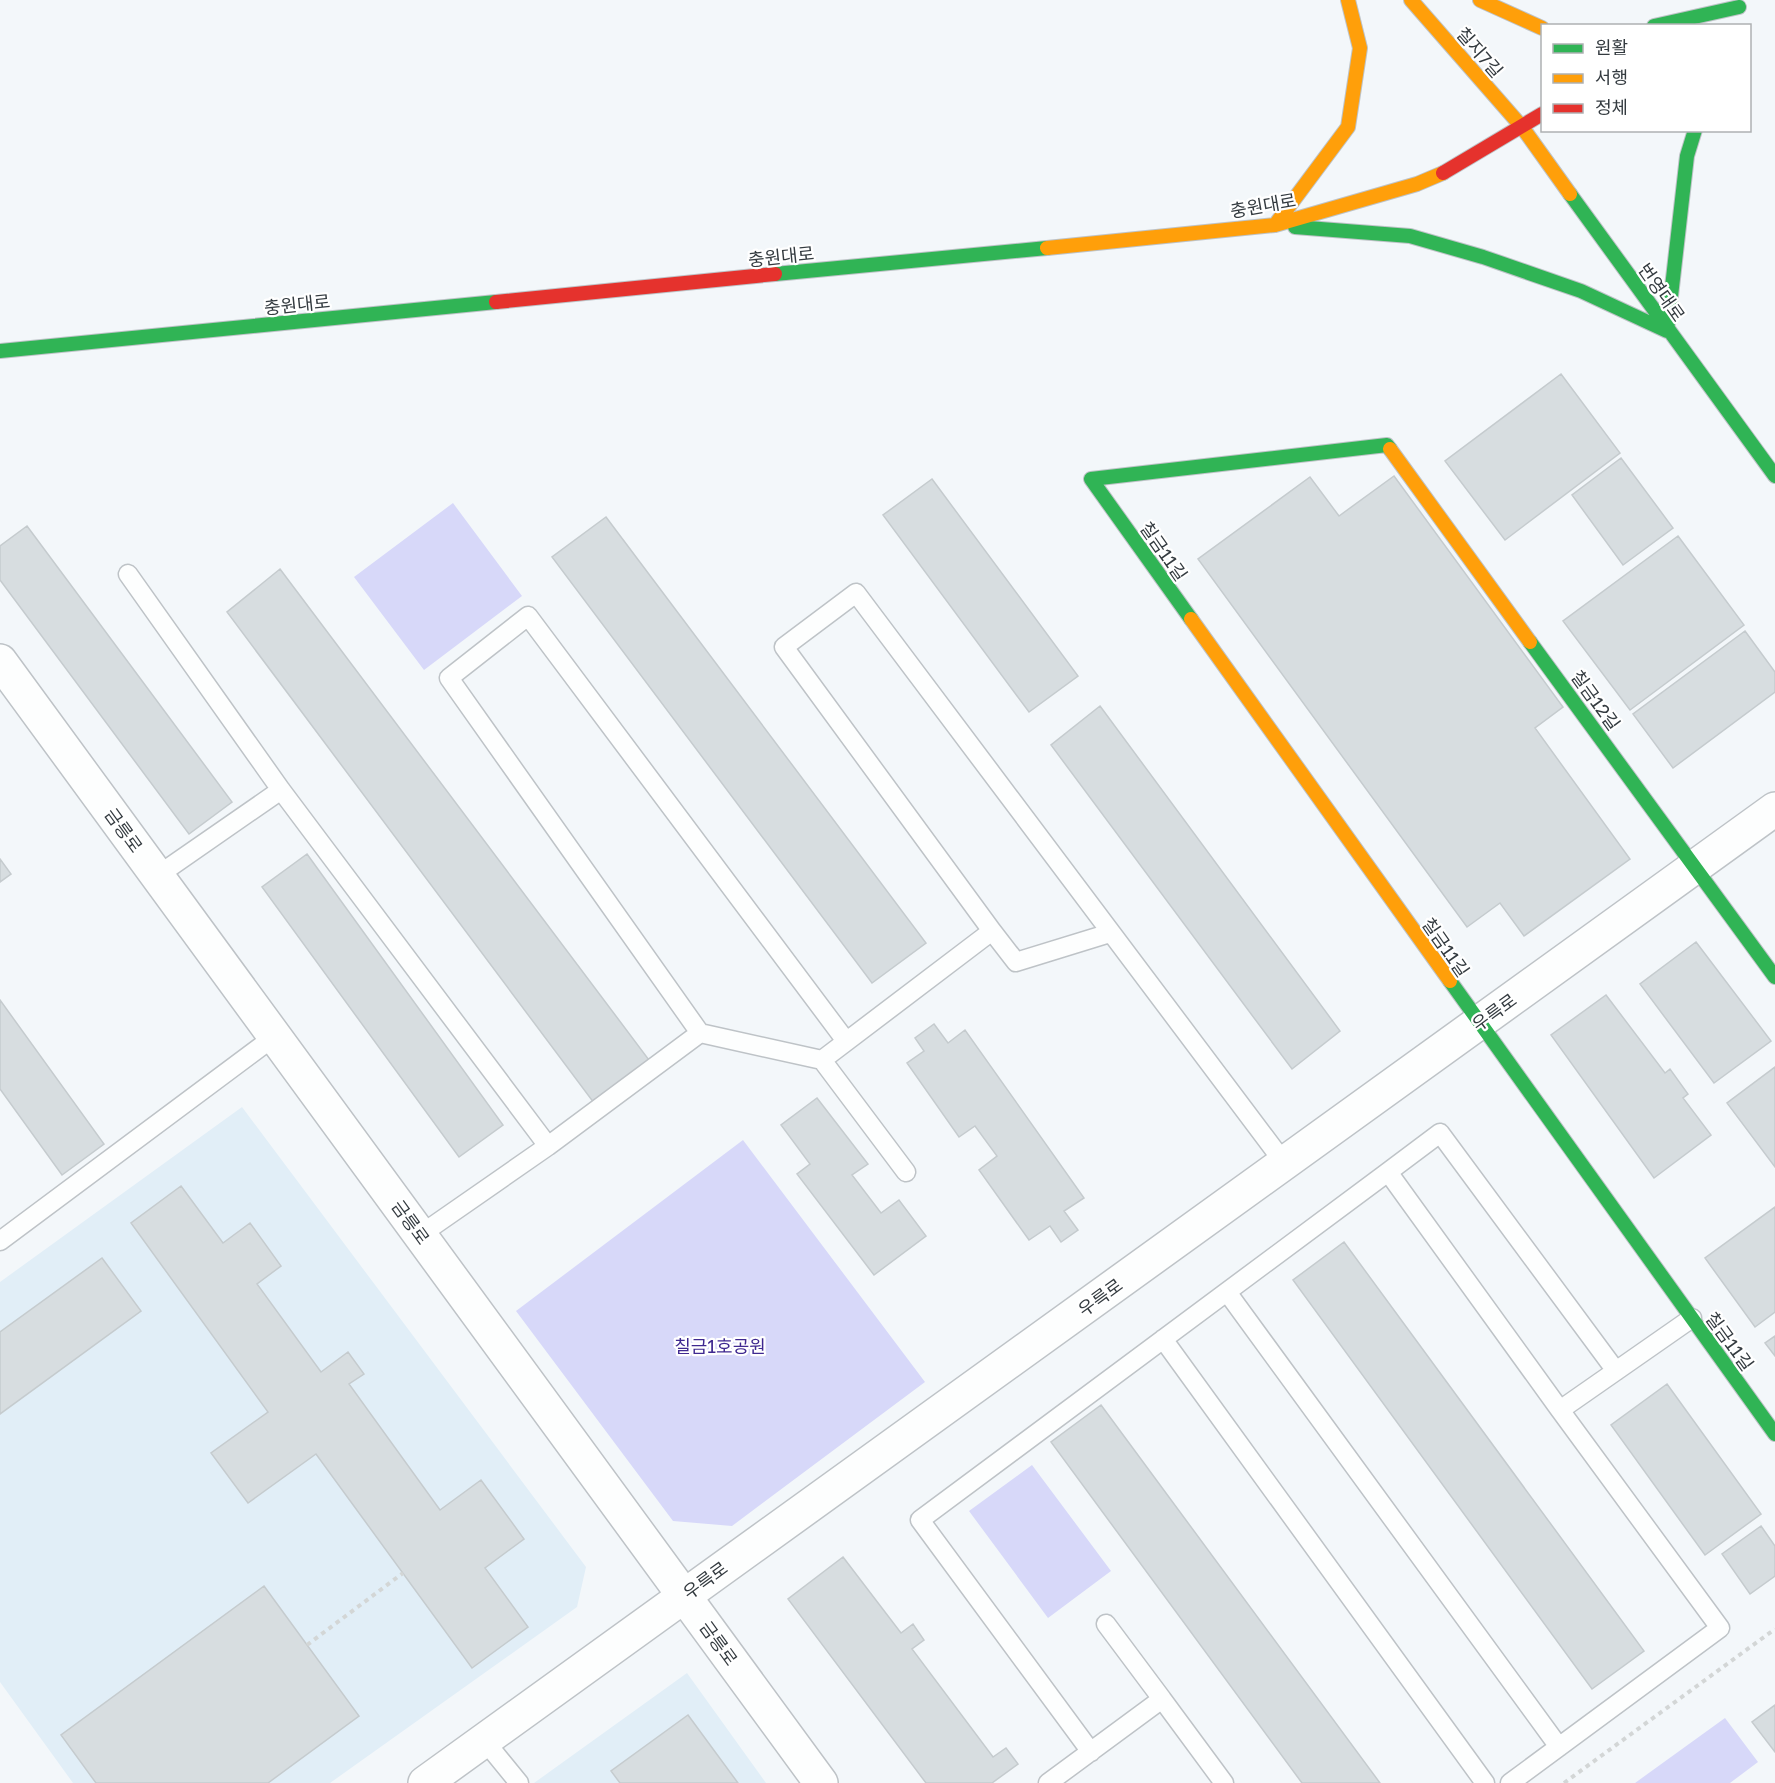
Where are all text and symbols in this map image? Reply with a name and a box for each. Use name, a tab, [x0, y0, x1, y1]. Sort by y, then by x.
street label: 칠지7길	[1452, 22, 1508, 82]
legend	[1541, 24, 1751, 132]
text: 원활	[1595, 36, 1628, 58]
text: 서행	[1595, 66, 1628, 88]
text: 정체	[1595, 96, 1628, 118]
street label: 충원대로	[1228, 188, 1298, 222]
street label: 충원대로	[747, 242, 815, 270]
street label: 번영대로	[1634, 259, 1690, 325]
street label: 충원대로	[263, 290, 331, 318]
street label: 칠금11길	[1136, 517, 1192, 585]
street label: 칠금12길	[1567, 666, 1625, 734]
street label: 금릉로	[100, 803, 148, 857]
street label: 칠금11길	[1418, 913, 1474, 981]
street label: 우륵로	[1467, 988, 1521, 1036]
street label: 금릉로	[387, 1195, 435, 1249]
street label: 우륵로	[1073, 1273, 1127, 1321]
street label: 칠금11길	[1701, 1307, 1759, 1375]
park label: 칠금1호공원	[674, 1335, 766, 1357]
street label: 우륵로	[678, 1556, 732, 1604]
street label: 금릉로	[695, 1616, 743, 1670]

